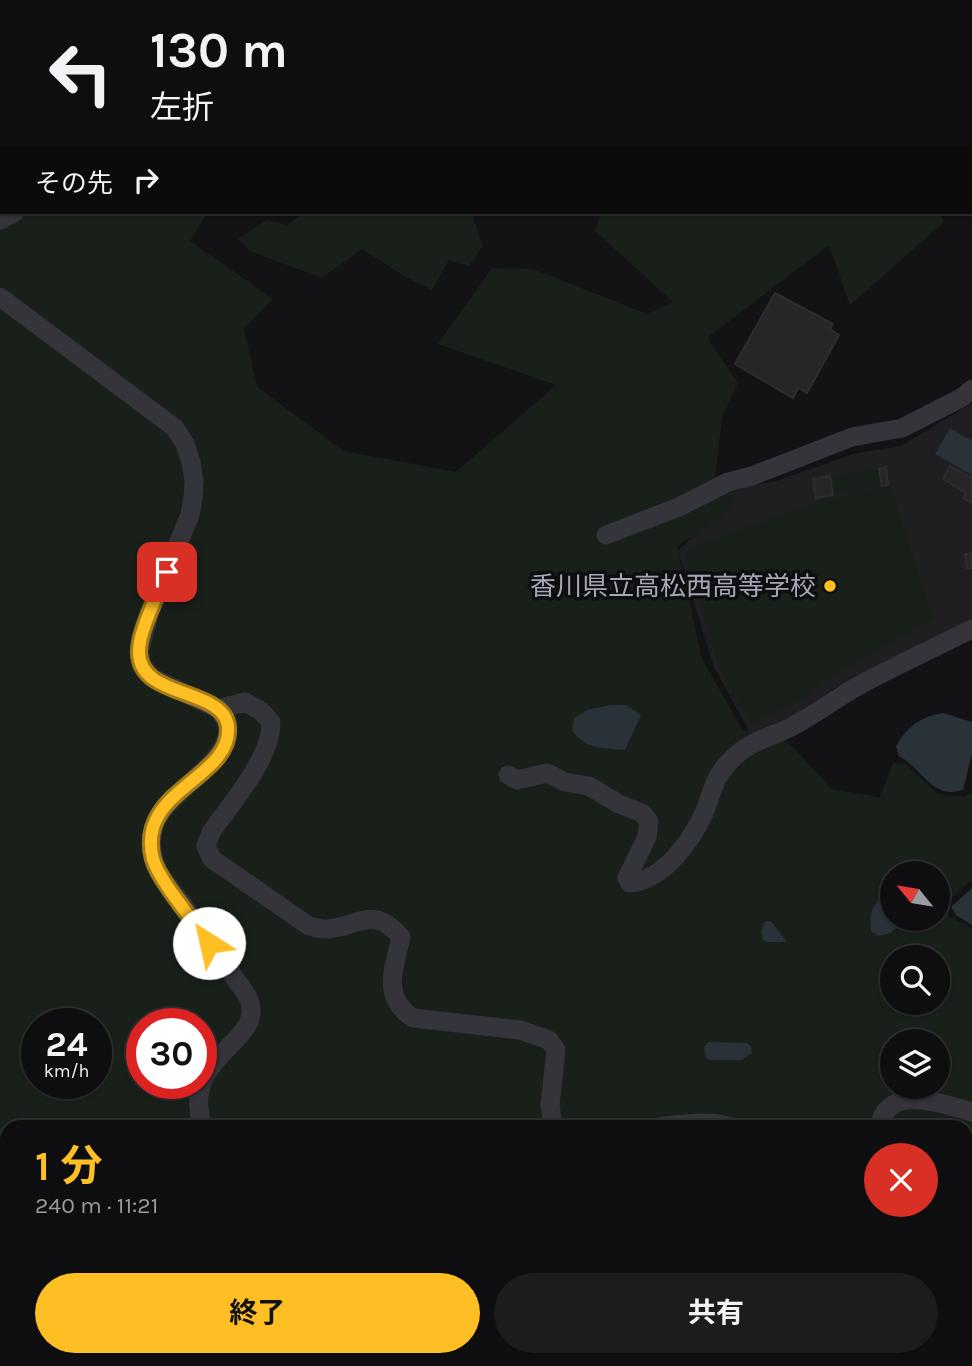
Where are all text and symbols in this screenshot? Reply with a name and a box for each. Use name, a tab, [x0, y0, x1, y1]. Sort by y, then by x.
text: 130 m	[150, 22, 288, 79]
icon: left	[35, 28, 126, 119]
text: 左折	[150, 89, 214, 126]
icon: right	[127, 161, 165, 199]
text: その先	[35, 168, 113, 199]
pin	[137, 542, 197, 602]
icon: arrive	[148, 553, 186, 591]
place label: 香川県立高松西高等学校	[530, 571, 816, 602]
marker: 香川県立高松西高等学校	[822, 578, 838, 594]
north arrow	[880, 861, 950, 931]
map controls	[880, 861, 950, 1099]
position arrow	[172, 906, 246, 980]
button: search	[880, 945, 950, 1015]
speed limit sign: 30	[126, 1008, 217, 1099]
text: 24	[46, 1024, 88, 1065]
button: layers	[880, 1029, 950, 1099]
text: km/h	[44, 1060, 89, 1082]
text: 1 分	[35, 1141, 103, 1191]
button: close	[864, 1143, 938, 1217]
text: 240 m · 11:21	[35, 1192, 158, 1219]
button: 終了	[35, 1273, 480, 1353]
button: 共有	[494, 1273, 938, 1353]

